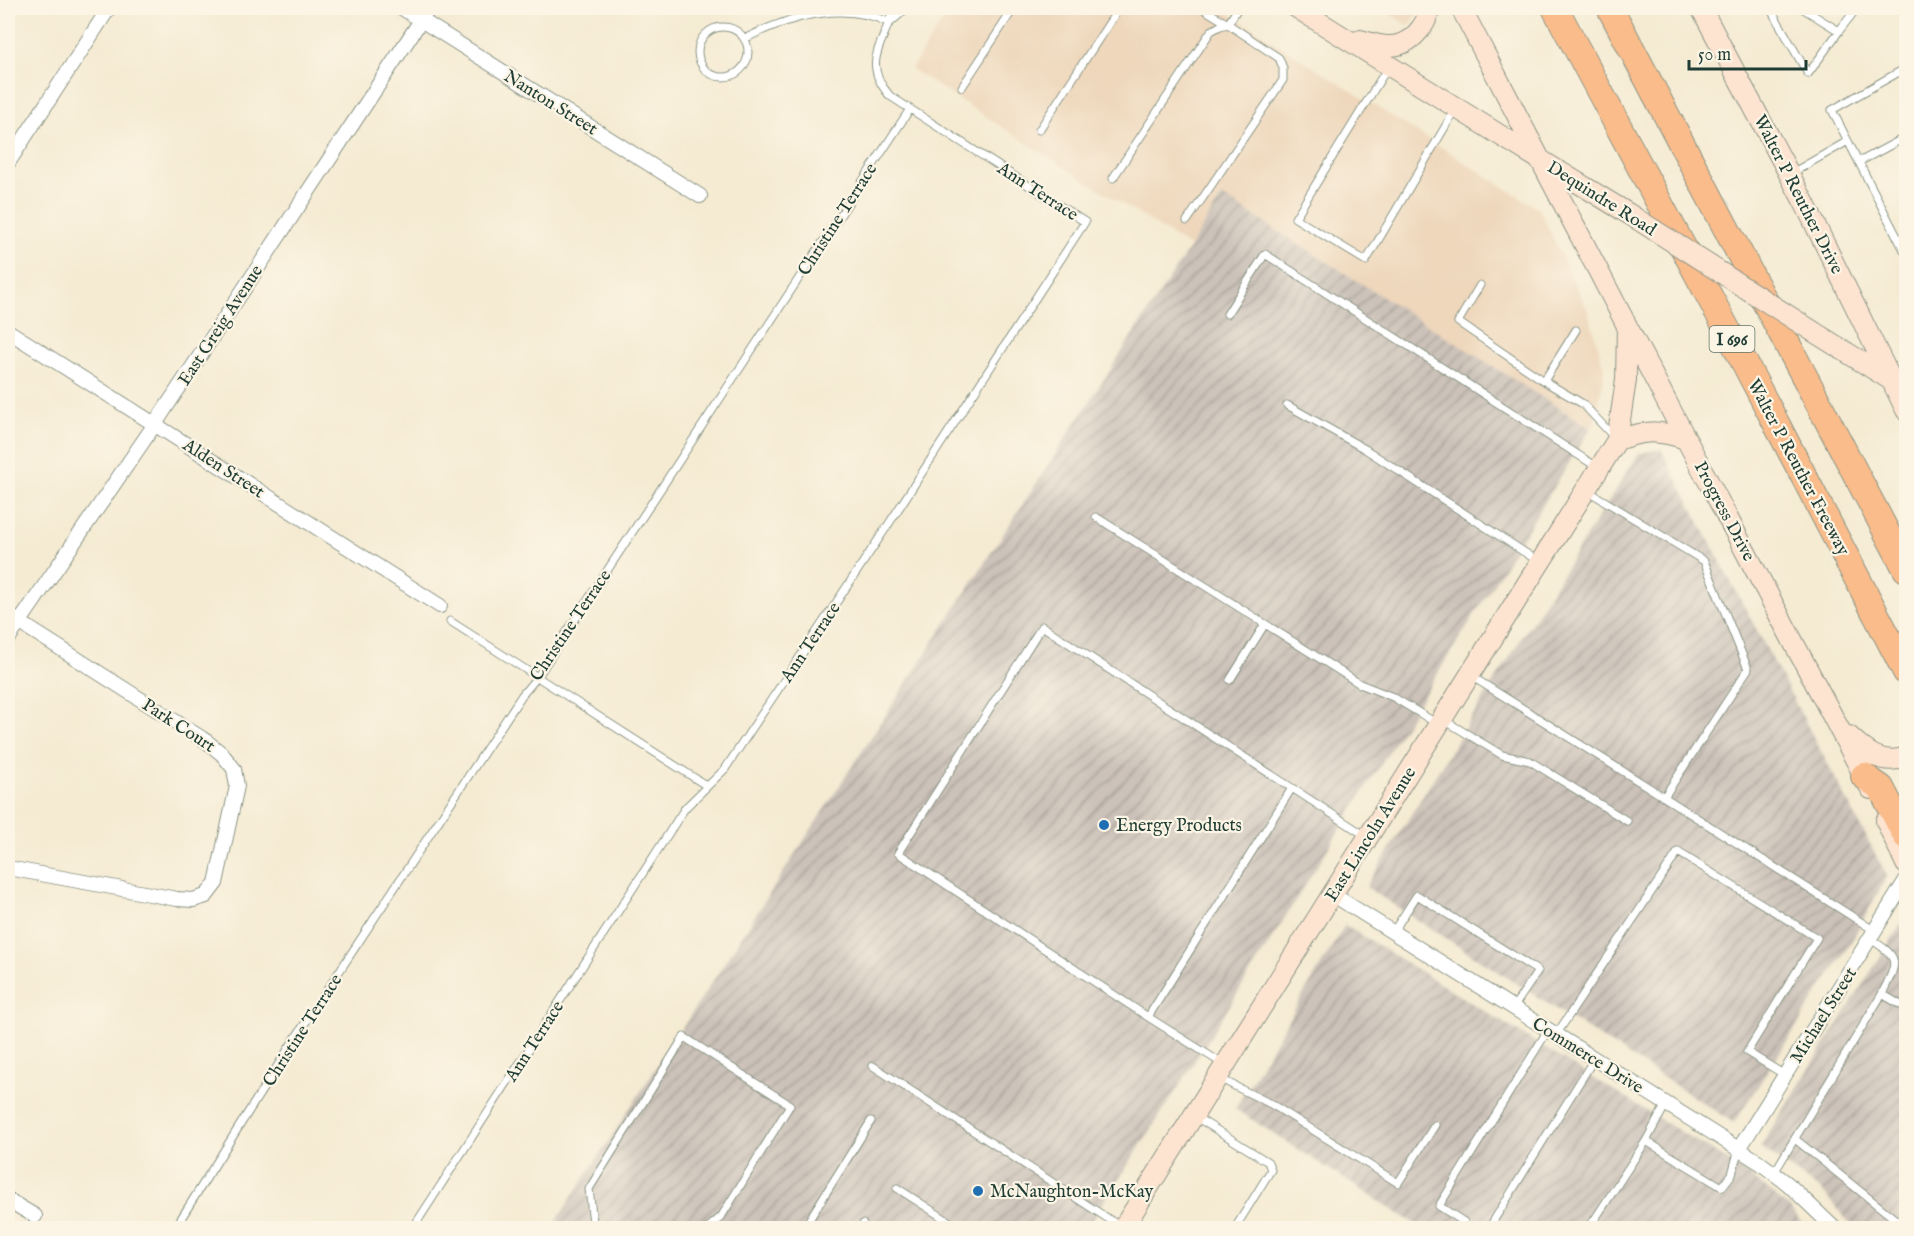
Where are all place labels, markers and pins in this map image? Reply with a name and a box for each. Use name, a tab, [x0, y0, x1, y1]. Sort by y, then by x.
place label: Energy Products	[1116, 815, 1242, 838]
marker: Energy Products	[1097, 818, 1111, 832]
place label: McNaughton-McKay	[990, 1181, 1154, 1204]
marker: McNaughton-McKay	[971, 1184, 985, 1198]

